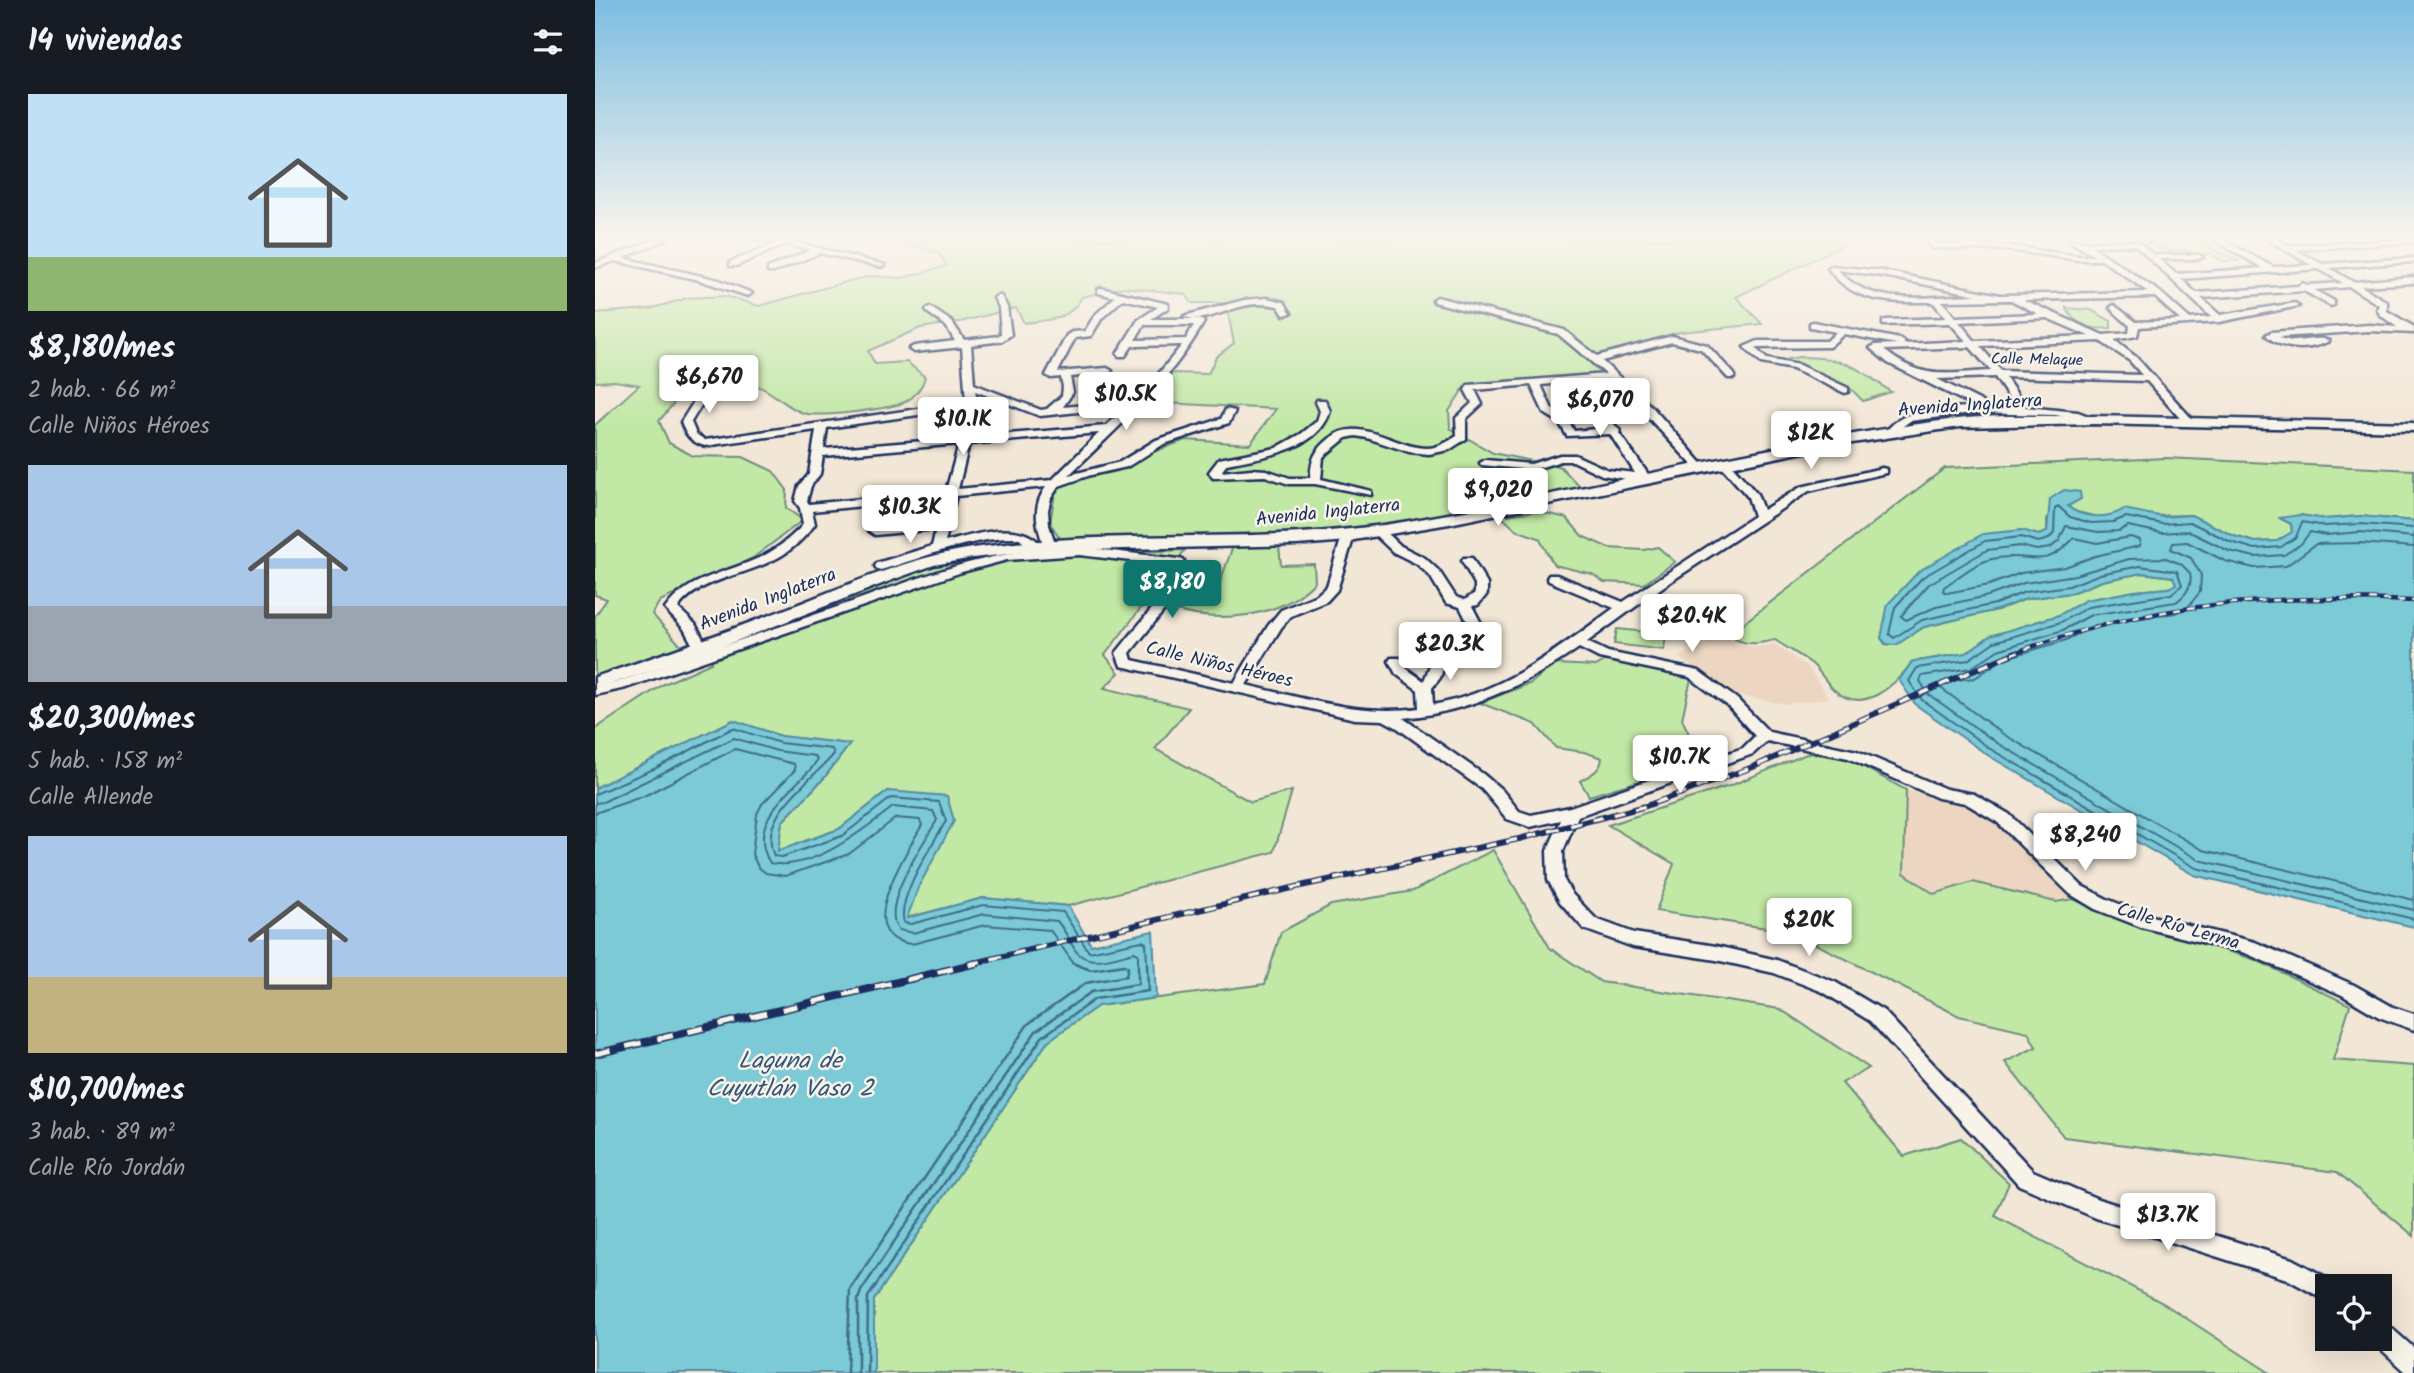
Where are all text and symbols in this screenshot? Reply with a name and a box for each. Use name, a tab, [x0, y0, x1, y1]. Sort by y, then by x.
text: 14 viviendas	[28, 18, 183, 66]
icon: filters	[529, 23, 567, 61]
icon: home	[235, 140, 361, 266]
text: $8,180/mes	[28, 325, 175, 373]
street label: Calle Melaque	[1991, 347, 2083, 373]
pin: $6,670	[652, 356, 766, 415]
text: $6,670	[675, 360, 743, 396]
pin: $10.5K	[1069, 372, 1183, 432]
text: 2 hab. · 66 m²	[28, 373, 175, 409]
text: $10.5K	[1094, 377, 1158, 413]
pin: $6,070	[1543, 378, 1657, 438]
text: $6,070	[1567, 383, 1633, 419]
street label: Avenida Inglaterra	[1897, 386, 2043, 426]
pin: $10.1K	[906, 398, 1020, 457]
text: $10.1K	[934, 402, 992, 438]
text: Calle Niños Héroes	[28, 409, 210, 445]
pin: $12K	[1770, 412, 1852, 471]
text: $12K	[1787, 416, 1835, 452]
pin: $9,020	[1441, 468, 1555, 528]
text: $9,020	[1464, 473, 1532, 509]
pin: $10.3K	[853, 486, 967, 545]
text: $10.3K	[878, 490, 942, 526]
street label: Avenida Inglaterra	[1254, 491, 1402, 535]
icon: home	[235, 511, 361, 637]
street label: Avenida Inglaterra	[695, 560, 841, 640]
pin: $8,180	[1115, 560, 1229, 620]
text: $8,180	[1139, 565, 1205, 601]
pin: $20.4K	[1635, 594, 1749, 654]
text: $20.4K	[1657, 599, 1727, 635]
pin: $20.3K	[1393, 622, 1507, 682]
text: $20.3K	[1415, 627, 1485, 663]
street label: Calle Niños Héroes	[1142, 633, 1296, 697]
text: $20,300/mes	[28, 696, 195, 744]
pin: $10.7K	[1623, 736, 1737, 795]
text: $10.7K	[1649, 740, 1711, 776]
text: 5 hab. · 158 m²	[28, 744, 182, 780]
text: Calle Allende	[28, 780, 153, 816]
pin: $8,240	[2028, 814, 2142, 873]
text: $8,240	[2050, 818, 2120, 854]
icon: home	[235, 882, 361, 1008]
street label: Calle Río Lerma	[2113, 895, 2243, 959]
pin: $20K	[1768, 898, 1850, 958]
text: $20K	[1783, 903, 1835, 939]
water label: Laguna de Cuyutlán Vaso 2	[707, 1042, 875, 1109]
text: $10,700/mes	[28, 1067, 185, 1115]
text: 3 hab. · 89 m²	[28, 1115, 175, 1151]
text: Calle Río Jordán	[28, 1151, 185, 1187]
pin: $13.7K	[2111, 1194, 2225, 1253]
text: $13.7K	[2136, 1198, 2200, 1234]
map controls	[2315, 1274, 2392, 1351]
button: locate	[2315, 1274, 2392, 1351]

